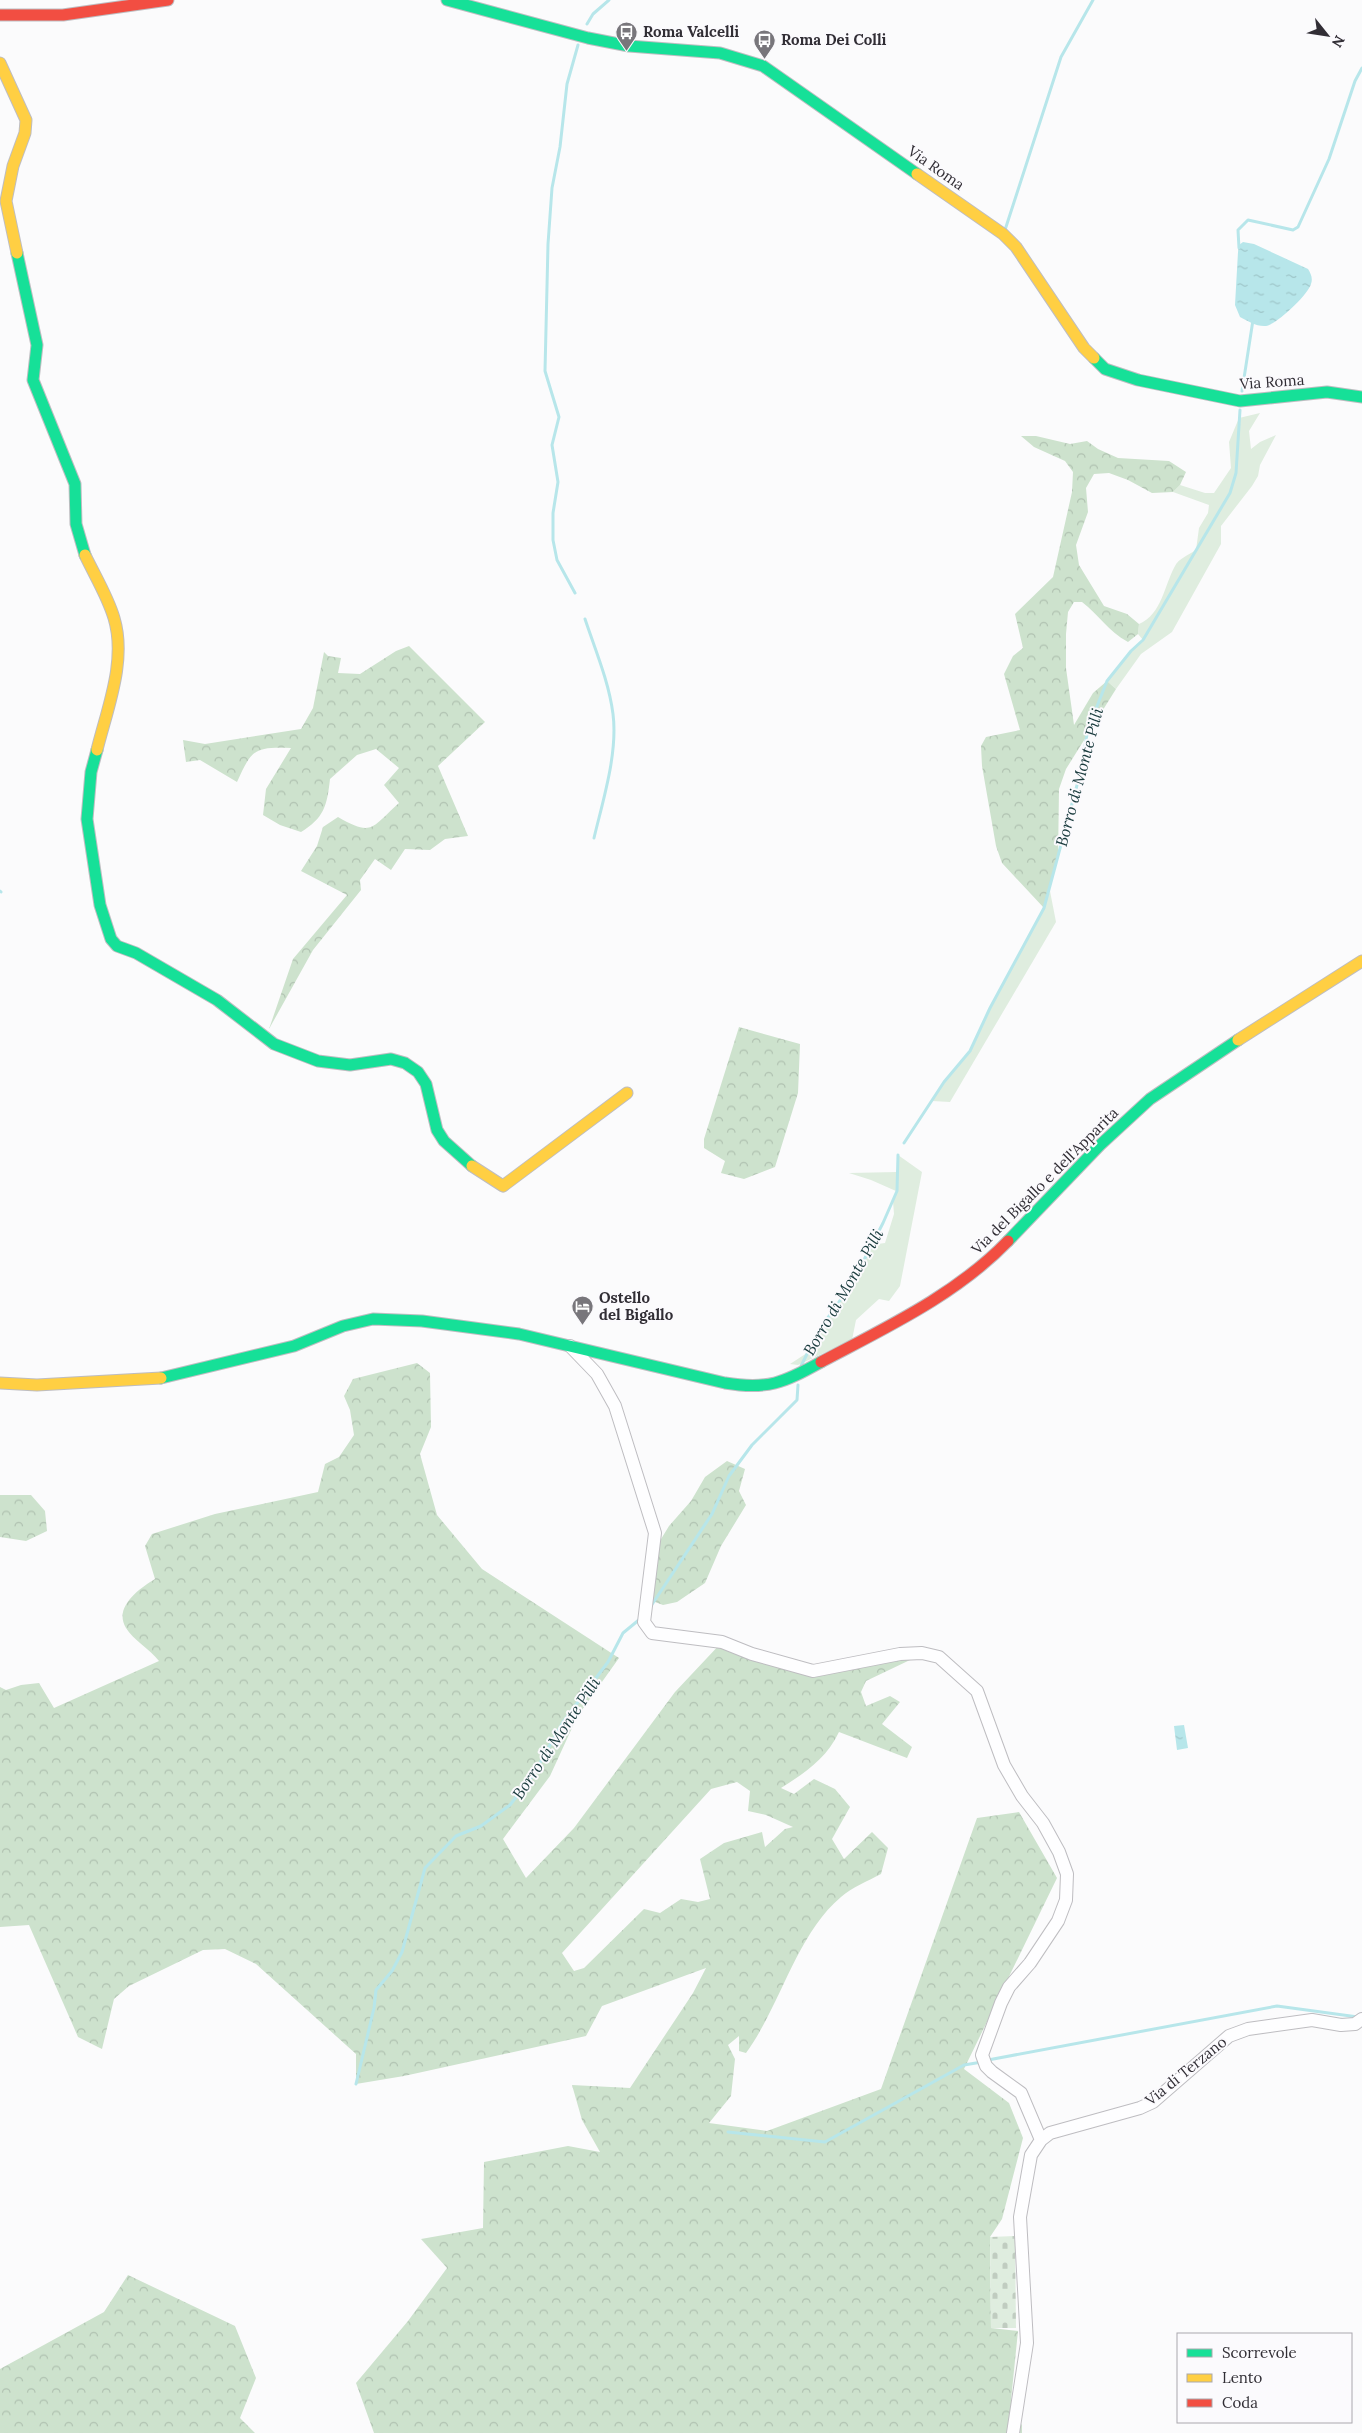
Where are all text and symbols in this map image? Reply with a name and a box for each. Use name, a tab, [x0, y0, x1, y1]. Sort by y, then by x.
north arrow	[1302, 10, 1352, 60]
bus stop icon: Roma Valcelli	[615, 20, 639, 51]
place label: Roma Valcelli	[643, 22, 739, 41]
bus stop icon: Roma Dei Colli	[753, 28, 777, 59]
place label: Roma Dei Colli	[781, 30, 887, 49]
text: N	[1328, 32, 1349, 51]
street label: Via Roma	[904, 141, 968, 194]
street label: Via Roma	[1238, 370, 1305, 393]
water label: Borro di Monte Pilli	[1051, 705, 1107, 849]
street label: Via del Bigallo e dell'Apparita	[966, 1103, 1122, 1259]
water label: Borro di Monte Pilli	[799, 1225, 887, 1359]
place label: Ostello del Bigallo	[599, 1288, 674, 1324]
hotel icon: Ostello del Bigallo	[571, 1295, 595, 1326]
water label: Borro di Monte Pilli	[508, 1673, 604, 1803]
street label: Via di Terzano	[1140, 2032, 1230, 2110]
legend	[1177, 2333, 1352, 2423]
text: Scorrevole	[1222, 2343, 1297, 2362]
text: Lento	[1222, 2368, 1263, 2387]
text: Coda	[1222, 2393, 1258, 2412]

